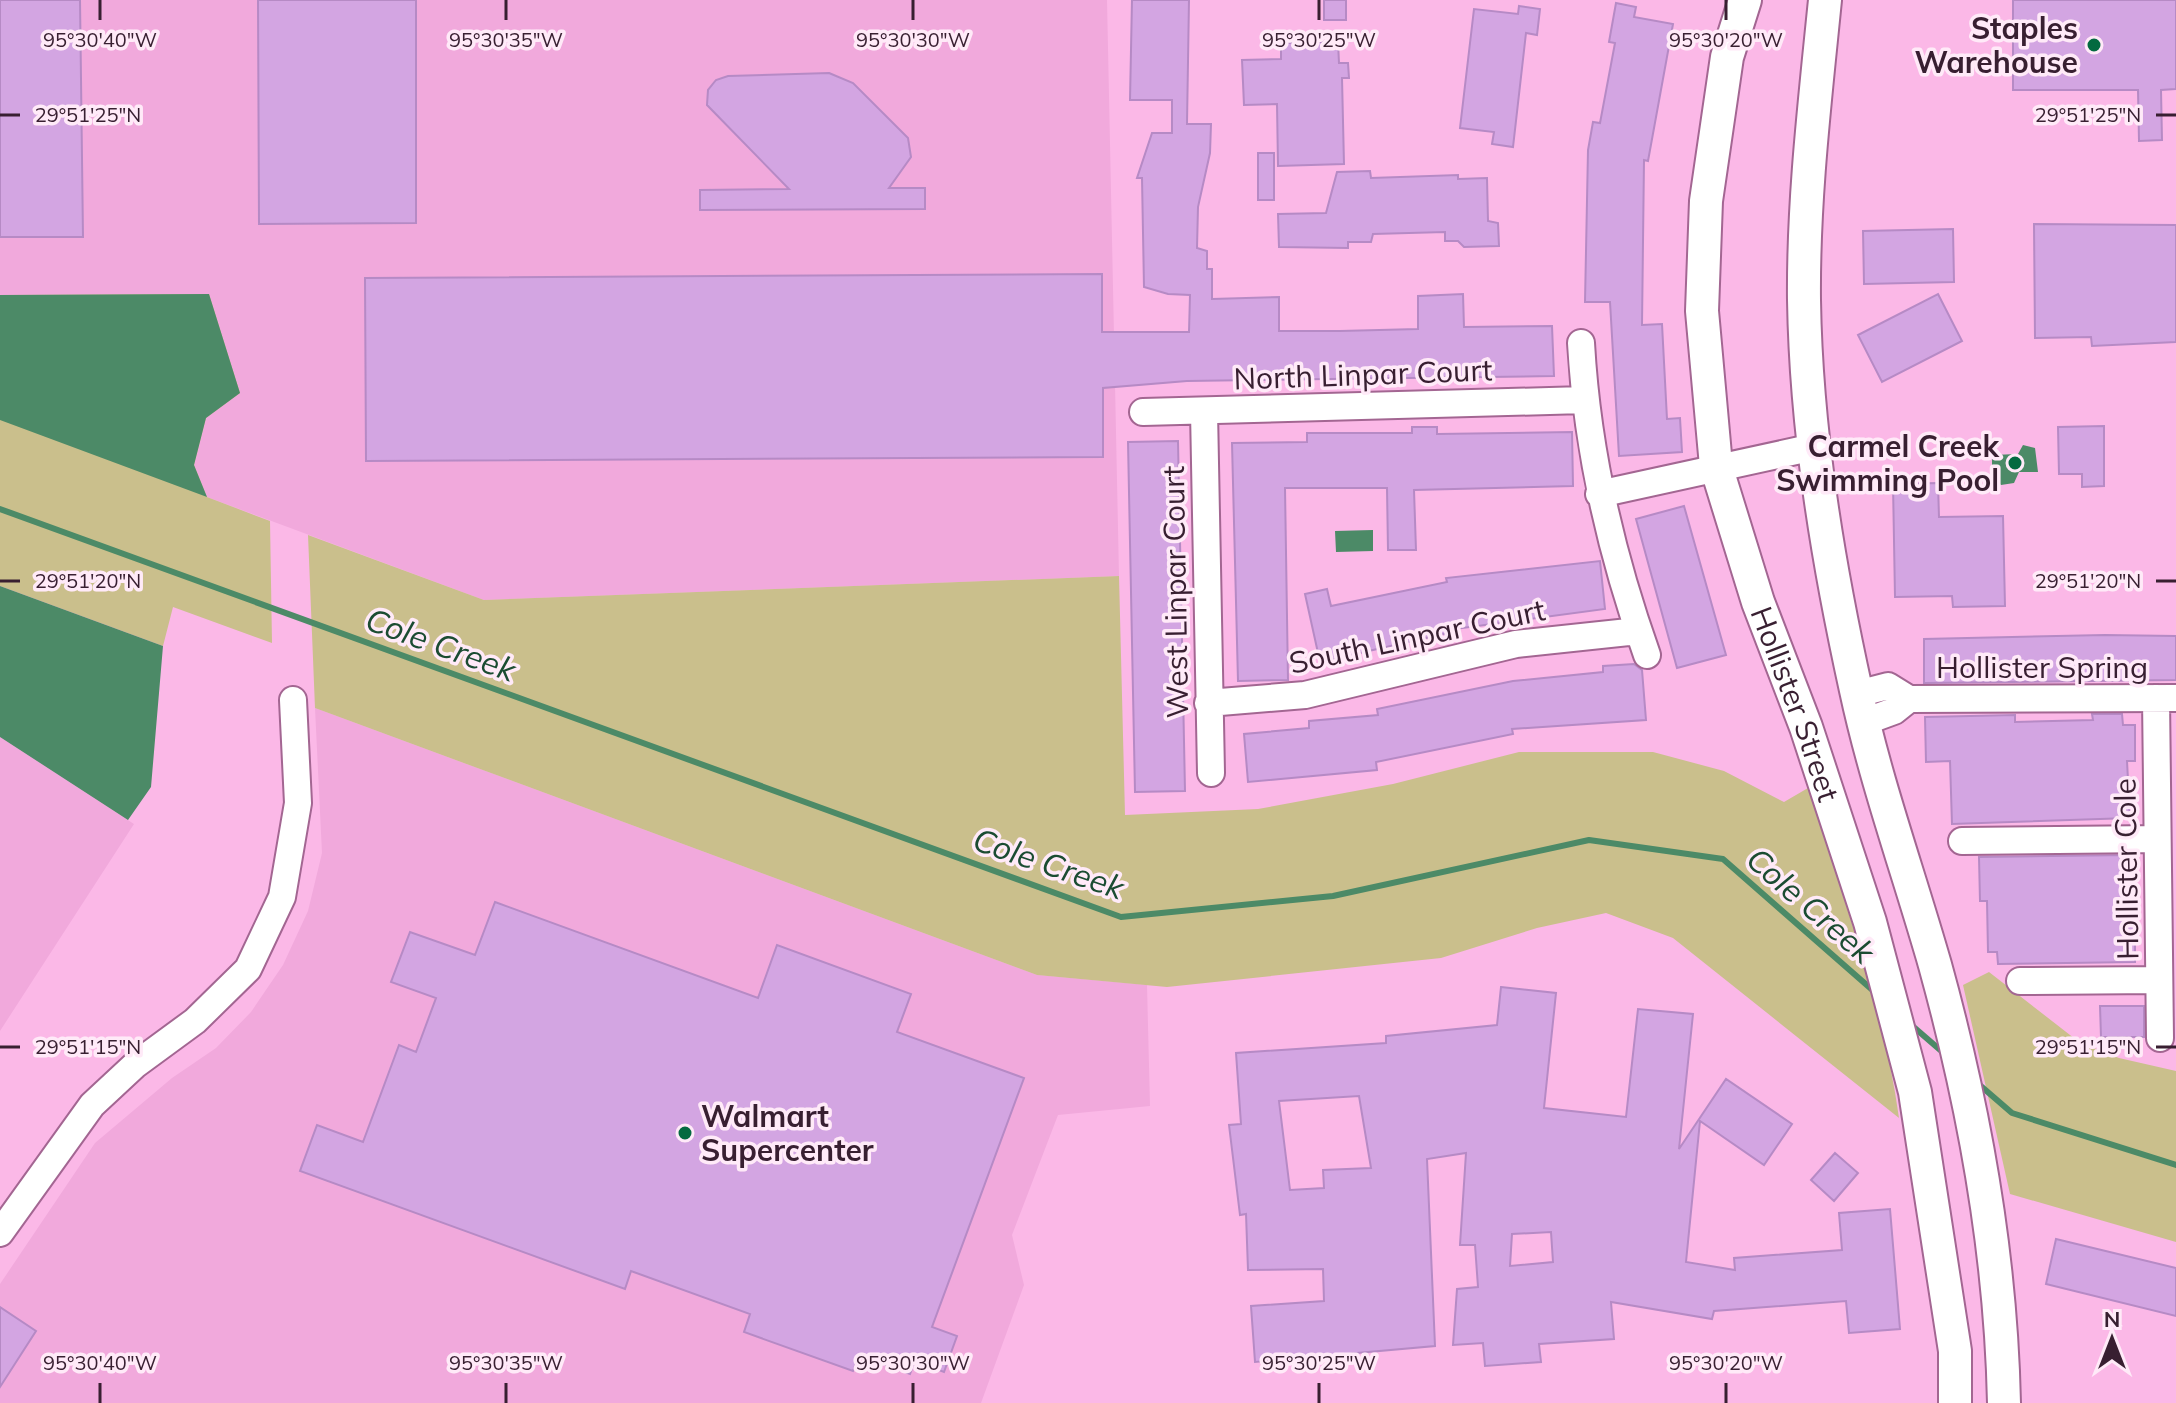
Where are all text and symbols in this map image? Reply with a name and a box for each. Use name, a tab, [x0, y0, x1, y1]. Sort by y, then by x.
place label: Staples Warehouse	[1914, 9, 2078, 81]
text: 95°30'40"W	[43, 27, 157, 52]
text: 95°30'35"W	[449, 27, 563, 52]
text: 95°30'30"W	[856, 27, 970, 52]
text: 95°30'25"W	[1262, 27, 1376, 52]
text: 95°30'20"W	[1669, 27, 1783, 52]
marker: Staples Warehouse	[2085, 36, 2103, 54]
text: 29°51'25"N	[35, 102, 141, 127]
text: 29°51'25"N	[2035, 102, 2141, 127]
street label: North Linpar Court	[1233, 350, 1493, 398]
place label: Carmel Creek Swimming Pool	[1776, 427, 2000, 499]
marker: Carmel Creek Swimming Pool	[2006, 454, 2024, 472]
street label: West Linpar Court	[1154, 465, 1196, 719]
text: 29°51'20"N	[35, 568, 141, 593]
text: 29°51'20"N	[2035, 568, 2141, 593]
street label: South Linpar Court	[1285, 590, 1549, 682]
water label: Cole Creek	[360, 598, 523, 690]
street label: Hollister Street	[1743, 601, 1848, 806]
street label: Hollister Spring	[1936, 648, 2148, 686]
street label: Hollister Cole	[2105, 778, 2147, 960]
water label: Cole Creek	[968, 819, 1131, 908]
water label: Cole Creek	[1739, 838, 1885, 973]
text: 29°51'15"N	[35, 1034, 141, 1059]
text: 29°51'15"N	[2035, 1034, 2141, 1059]
place label: Walmart Supercenter	[701, 1097, 874, 1169]
marker: Walmart Supercenter	[676, 1124, 694, 1142]
north arrow	[2072, 1299, 2152, 1379]
text: N	[2104, 1305, 2120, 1333]
text: 95°30'40"W	[43, 1350, 157, 1375]
text: 95°30'35"W	[449, 1350, 563, 1375]
text: 95°30'30"W	[856, 1350, 970, 1375]
text: 95°30'25"W	[1262, 1350, 1376, 1375]
text: 95°30'20"W	[1669, 1350, 1783, 1375]

